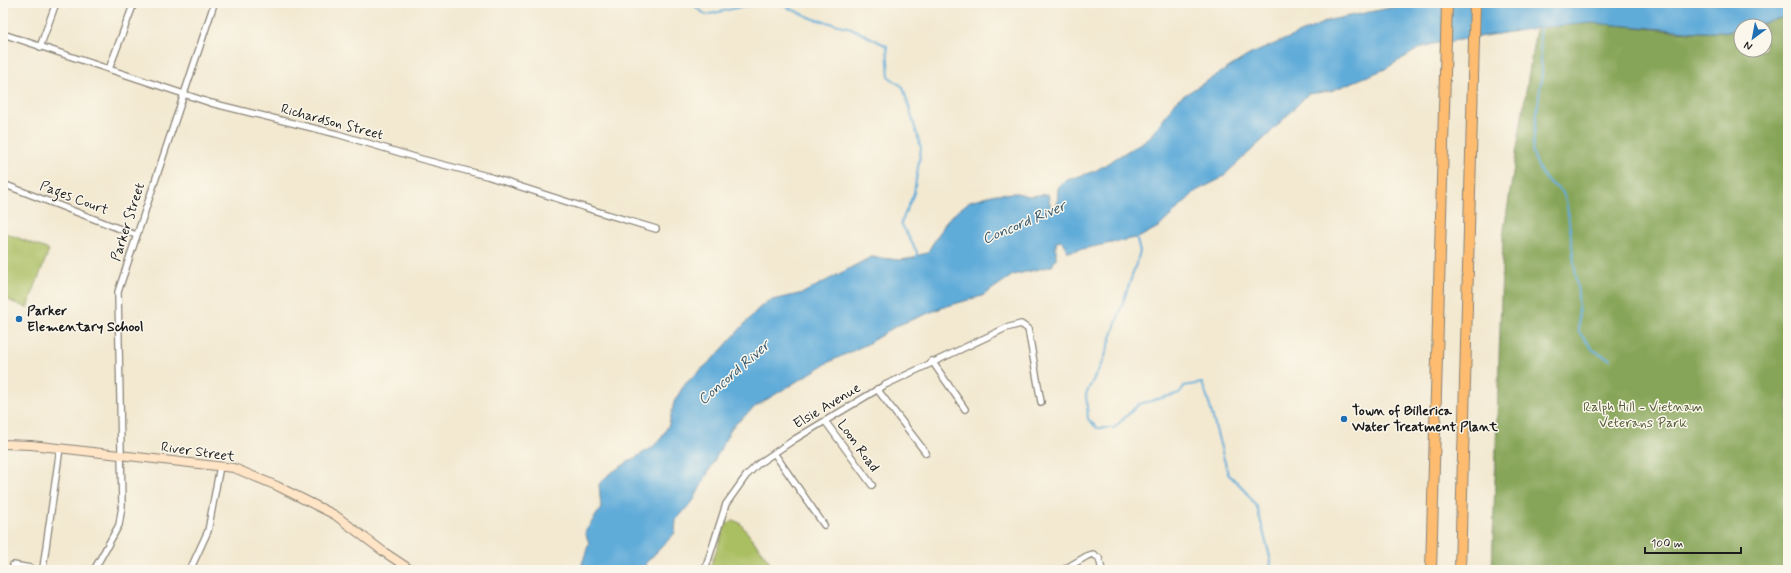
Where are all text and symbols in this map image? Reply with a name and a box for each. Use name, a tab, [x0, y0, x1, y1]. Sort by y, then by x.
north arrow	[1733, 18, 1773, 58]
text: N	[1741, 38, 1755, 54]
street label: Richardson Street	[279, 100, 385, 144]
street label: Pages Court	[37, 177, 111, 221]
street label: Parker Street	[107, 180, 149, 264]
water label: Concord River	[979, 196, 1070, 250]
place label: Parker Elementary School	[27, 302, 143, 336]
marker: Parker Elementary School	[14, 314, 24, 324]
water label: Concord River	[694, 335, 775, 410]
street label: Elsie Avenue	[790, 379, 864, 433]
park label: Ralph Hill - Vietnam Veterans Park	[1583, 398, 1703, 432]
place label: Town of Billerica Water Treatment Plant	[1351, 402, 1499, 436]
marker: Town of Billerica Water Treatment Plant	[1339, 414, 1349, 424]
street label: Loon Road	[833, 416, 883, 476]
street label: River Street	[160, 438, 237, 466]
scale bar	[1645, 529, 1741, 555]
text: 100 m	[1651, 536, 1683, 552]

